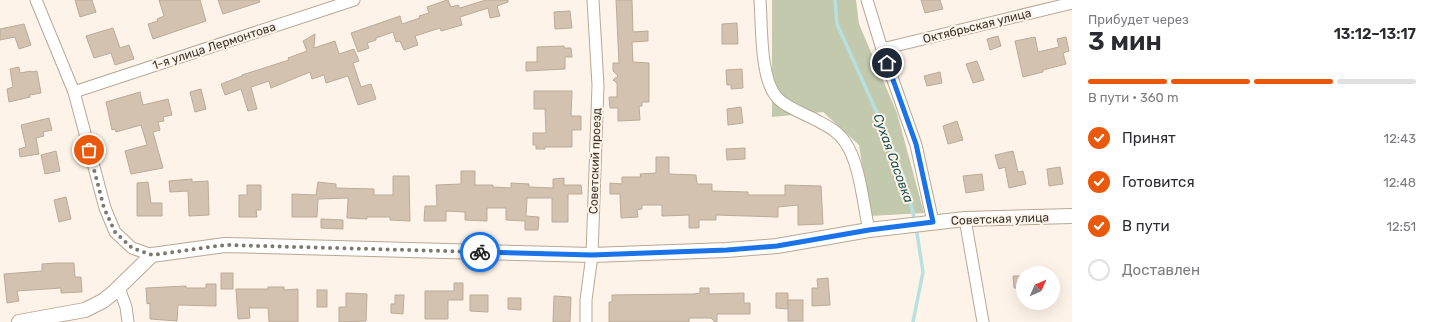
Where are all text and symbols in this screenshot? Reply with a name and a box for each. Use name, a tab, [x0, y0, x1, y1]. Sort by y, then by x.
street label: Октябрьская улица	[921, 6, 1033, 46]
text: Прибудет через	[1088, 12, 1189, 27]
street label: 1-я улица Лермонтова	[151, 19, 277, 73]
text: 13:12–13:17	[1334, 25, 1416, 43]
text: 3 мин	[1088, 26, 1162, 57]
pin	[870, 46, 904, 80]
icon: home	[876, 52, 898, 74]
text: В пути · 360 m	[1088, 90, 1179, 105]
street label: Советский проезд	[586, 108, 604, 214]
water label: Сухая Сасовка	[871, 112, 917, 205]
icon: check	[1088, 127, 1110, 149]
text: Принят	[1122, 129, 1176, 147]
text: 12:43	[1384, 131, 1416, 146]
pin	[72, 133, 106, 167]
icon: bag	[78, 139, 100, 161]
icon: check	[1088, 171, 1110, 193]
text: Готовится	[1122, 173, 1195, 191]
text: 12:48	[1383, 175, 1416, 190]
street label: Советская улица	[951, 210, 1049, 228]
icon: check	[1088, 215, 1110, 237]
text: В пути	[1122, 217, 1170, 235]
text: 12:51	[1386, 219, 1416, 234]
courier	[460, 232, 500, 272]
icon: bike	[469, 241, 491, 263]
text: Доставлен	[1122, 261, 1200, 279]
north arrow	[1016, 266, 1060, 310]
map controls	[1016, 266, 1060, 310]

